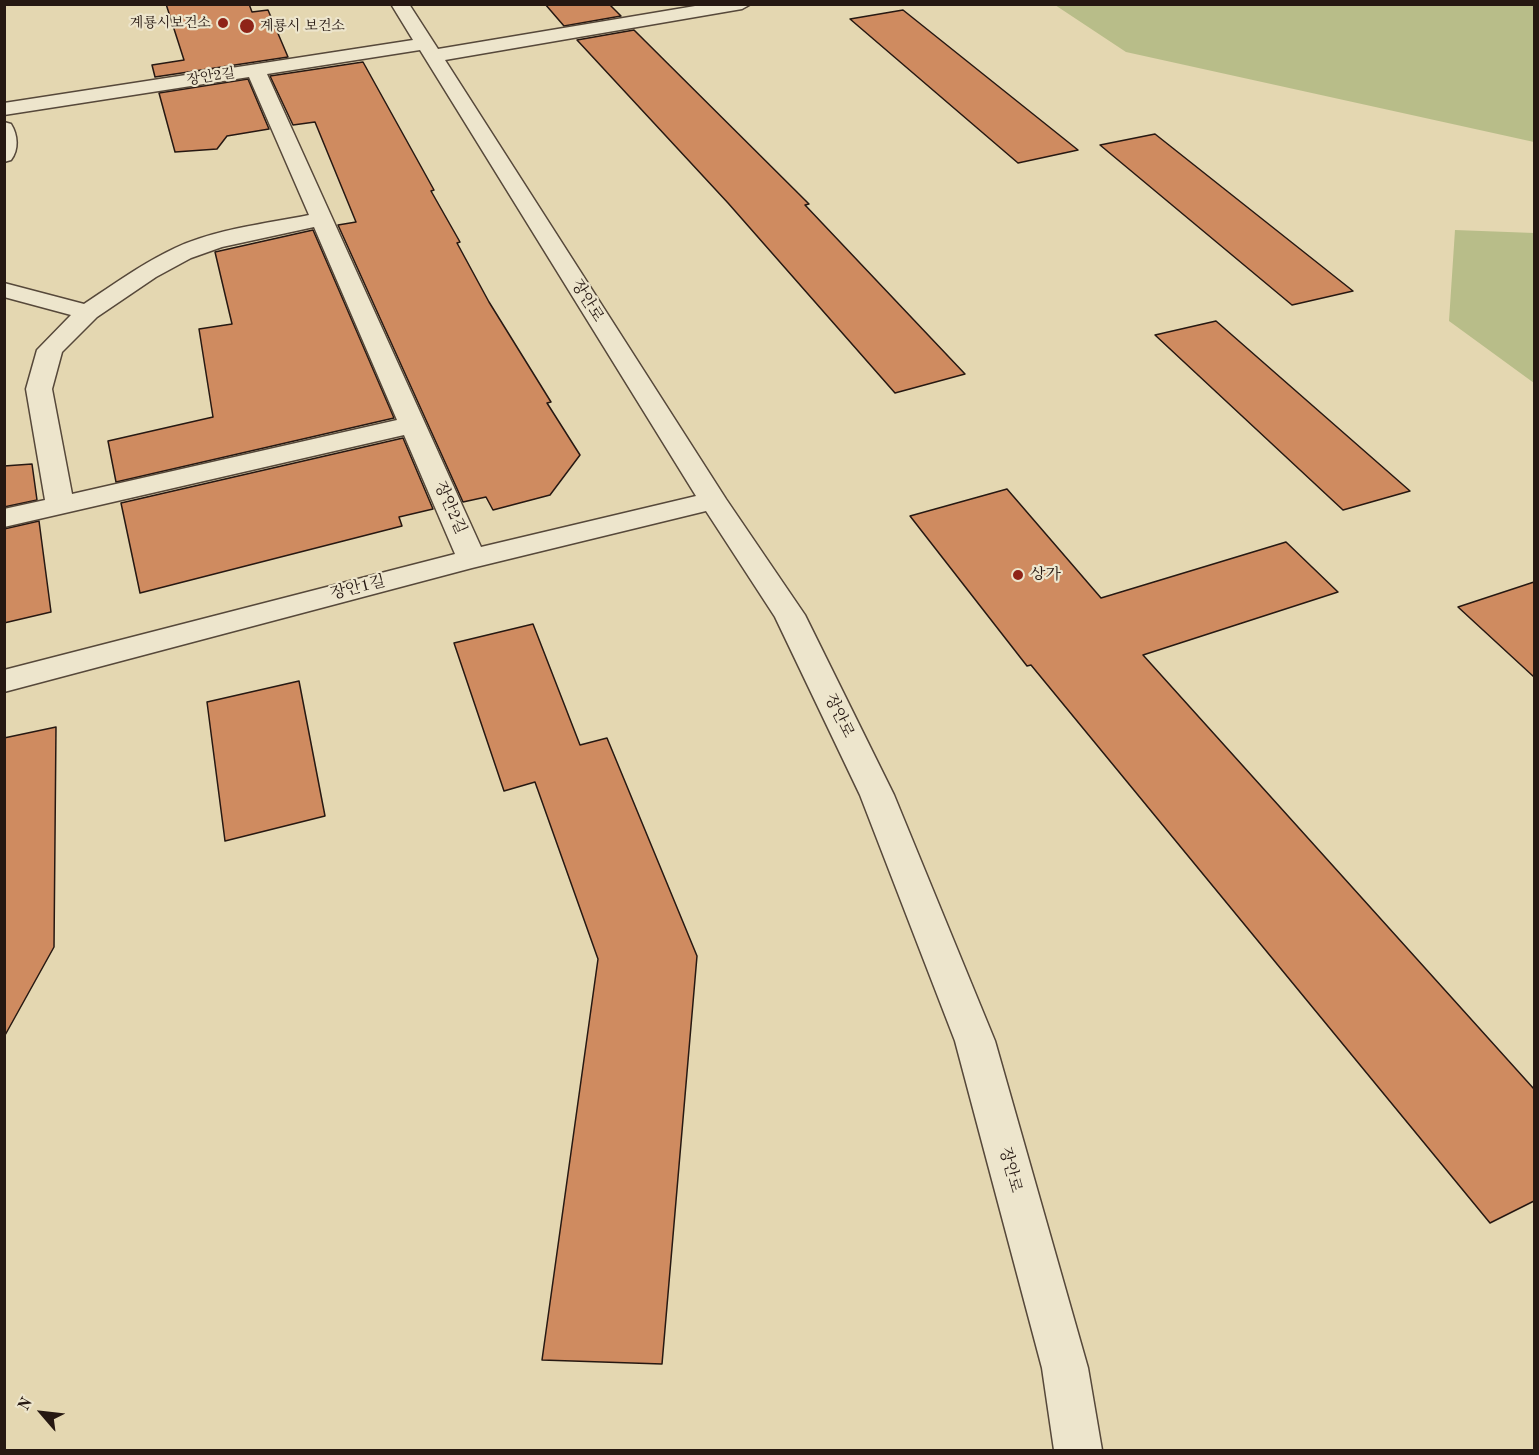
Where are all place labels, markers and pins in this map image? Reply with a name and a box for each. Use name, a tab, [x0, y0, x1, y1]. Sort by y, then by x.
place label: 계룡시보건소	[130, 15, 211, 31]
marker: 계룡시보건소	[216, 16, 230, 30]
marker: 계룡시 보건소	[238, 17, 256, 35]
place label: 계룡시 보건소	[260, 18, 345, 34]
place label: 상가	[1030, 565, 1061, 585]
marker: 상가	[1011, 568, 1025, 582]

